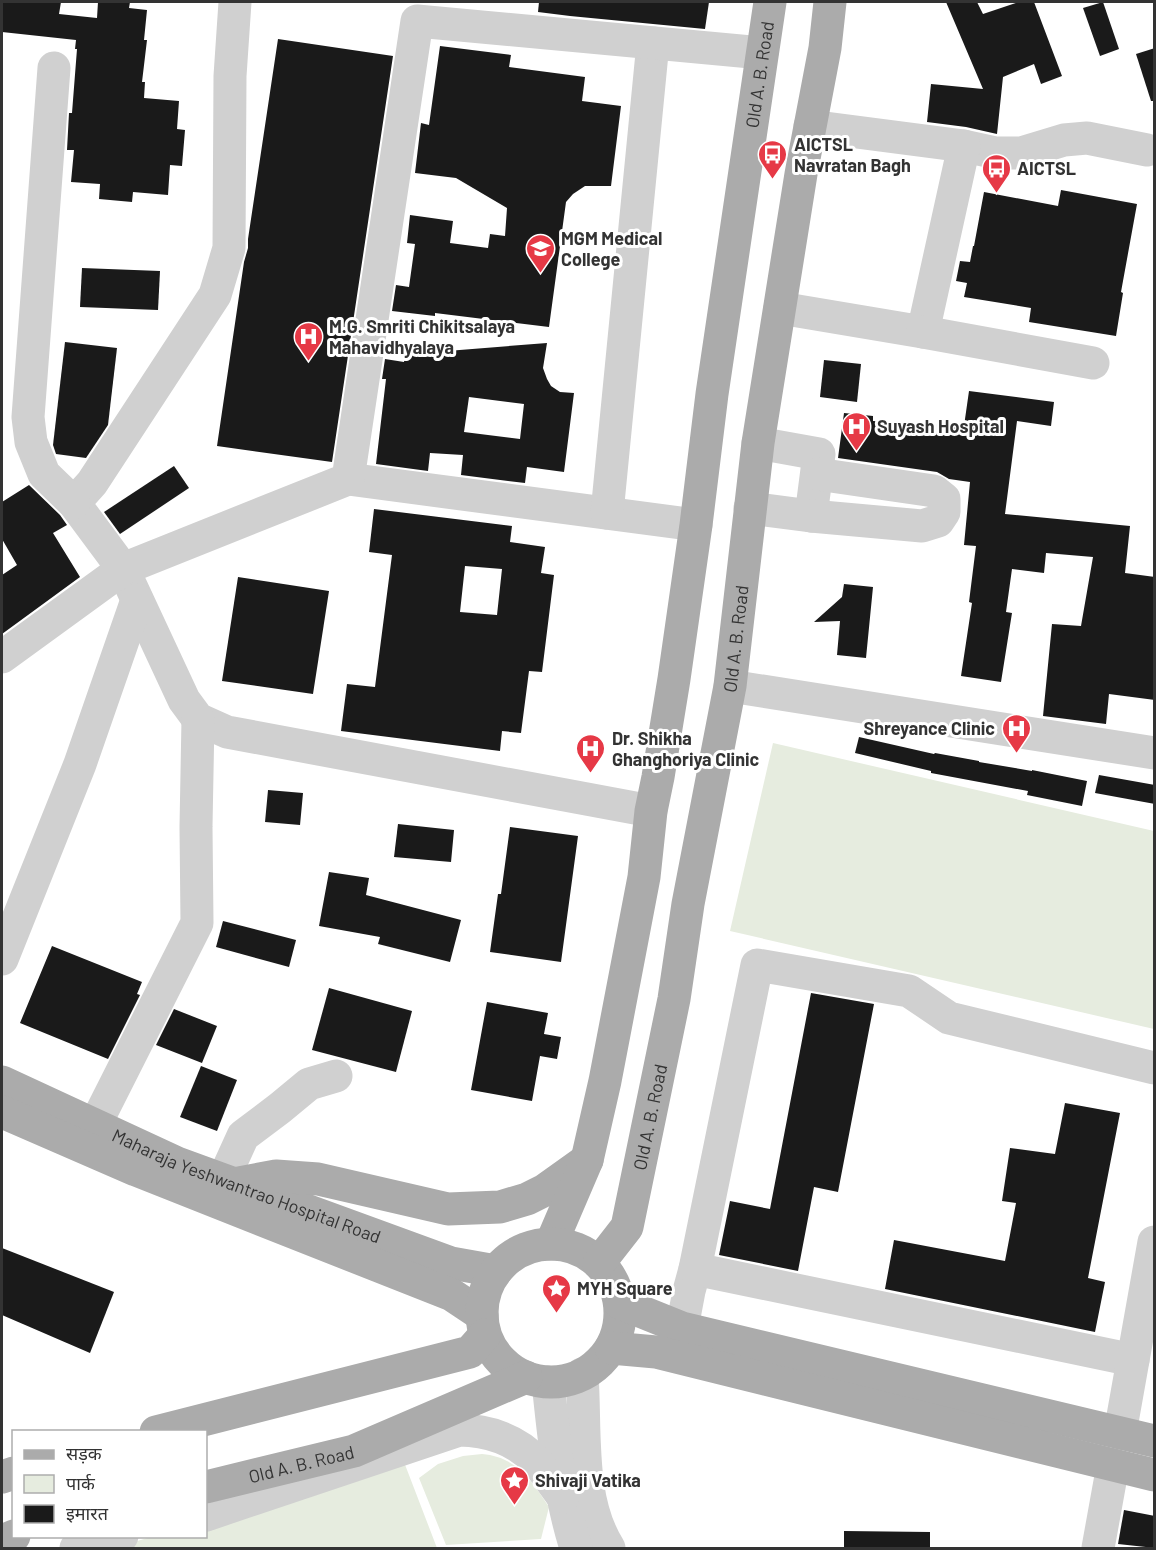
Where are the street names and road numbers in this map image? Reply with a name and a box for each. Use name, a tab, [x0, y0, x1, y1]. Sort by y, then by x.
street label: Old A. B. Road	[740, 20, 778, 129]
street label: Old A. B. Road	[718, 584, 753, 694]
street label: Old A. B. Road	[628, 1062, 671, 1172]
street label: Maharaja Yeshwantrao Hospital Road	[109, 1124, 384, 1247]
street label: Old A. B. Road	[246, 1440, 356, 1487]

